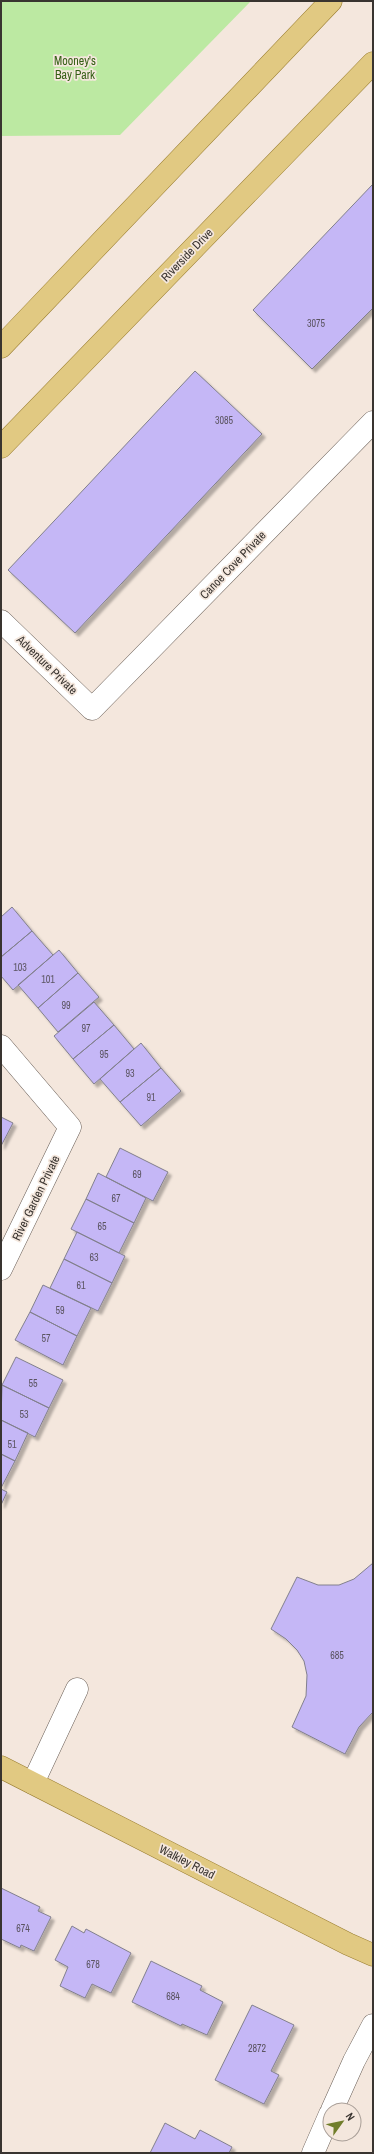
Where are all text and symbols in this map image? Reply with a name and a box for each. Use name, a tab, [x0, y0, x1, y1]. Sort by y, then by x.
park label: Mooney's Bay Park	[54, 53, 96, 83]
street label: Riverside Drive	[158, 225, 216, 285]
house number: 3075	[307, 317, 326, 330]
house number: 3085	[215, 414, 234, 427]
street label: Canoe Cove Private	[196, 528, 270, 602]
street label: Adventure Private	[12, 631, 81, 698]
house number: 103	[13, 961, 27, 974]
house number: 101	[41, 973, 55, 986]
house number: 99	[61, 999, 71, 1012]
house number: 97	[81, 1022, 91, 1035]
house number: 95	[99, 1048, 109, 1061]
house number: 93	[125, 1067, 135, 1080]
house number: 91	[146, 1091, 156, 1104]
street label: River Garden Private	[8, 1153, 64, 1243]
house number: 69	[132, 1168, 142, 1181]
house number: 67	[111, 1192, 121, 1205]
house number: 65	[97, 1220, 107, 1233]
house number: 63	[89, 1251, 99, 1264]
house number: 61	[76, 1279, 86, 1292]
house number: 59	[55, 1304, 65, 1317]
house number: 57	[41, 1332, 51, 1345]
house number: 55	[28, 1377, 38, 1390]
house number: 53	[19, 1408, 29, 1421]
house number: 51	[7, 1438, 17, 1451]
house number: 685	[330, 1649, 344, 1662]
street label: Walkley Road	[156, 1841, 218, 1883]
house number: 674	[16, 1922, 30, 1935]
house number: 678	[86, 1958, 100, 1971]
house number: 684	[166, 1990, 180, 2003]
house number: 2872	[248, 2042, 267, 2055]
north arrow	[322, 2102, 362, 2142]
text: N	[343, 2110, 358, 2123]

